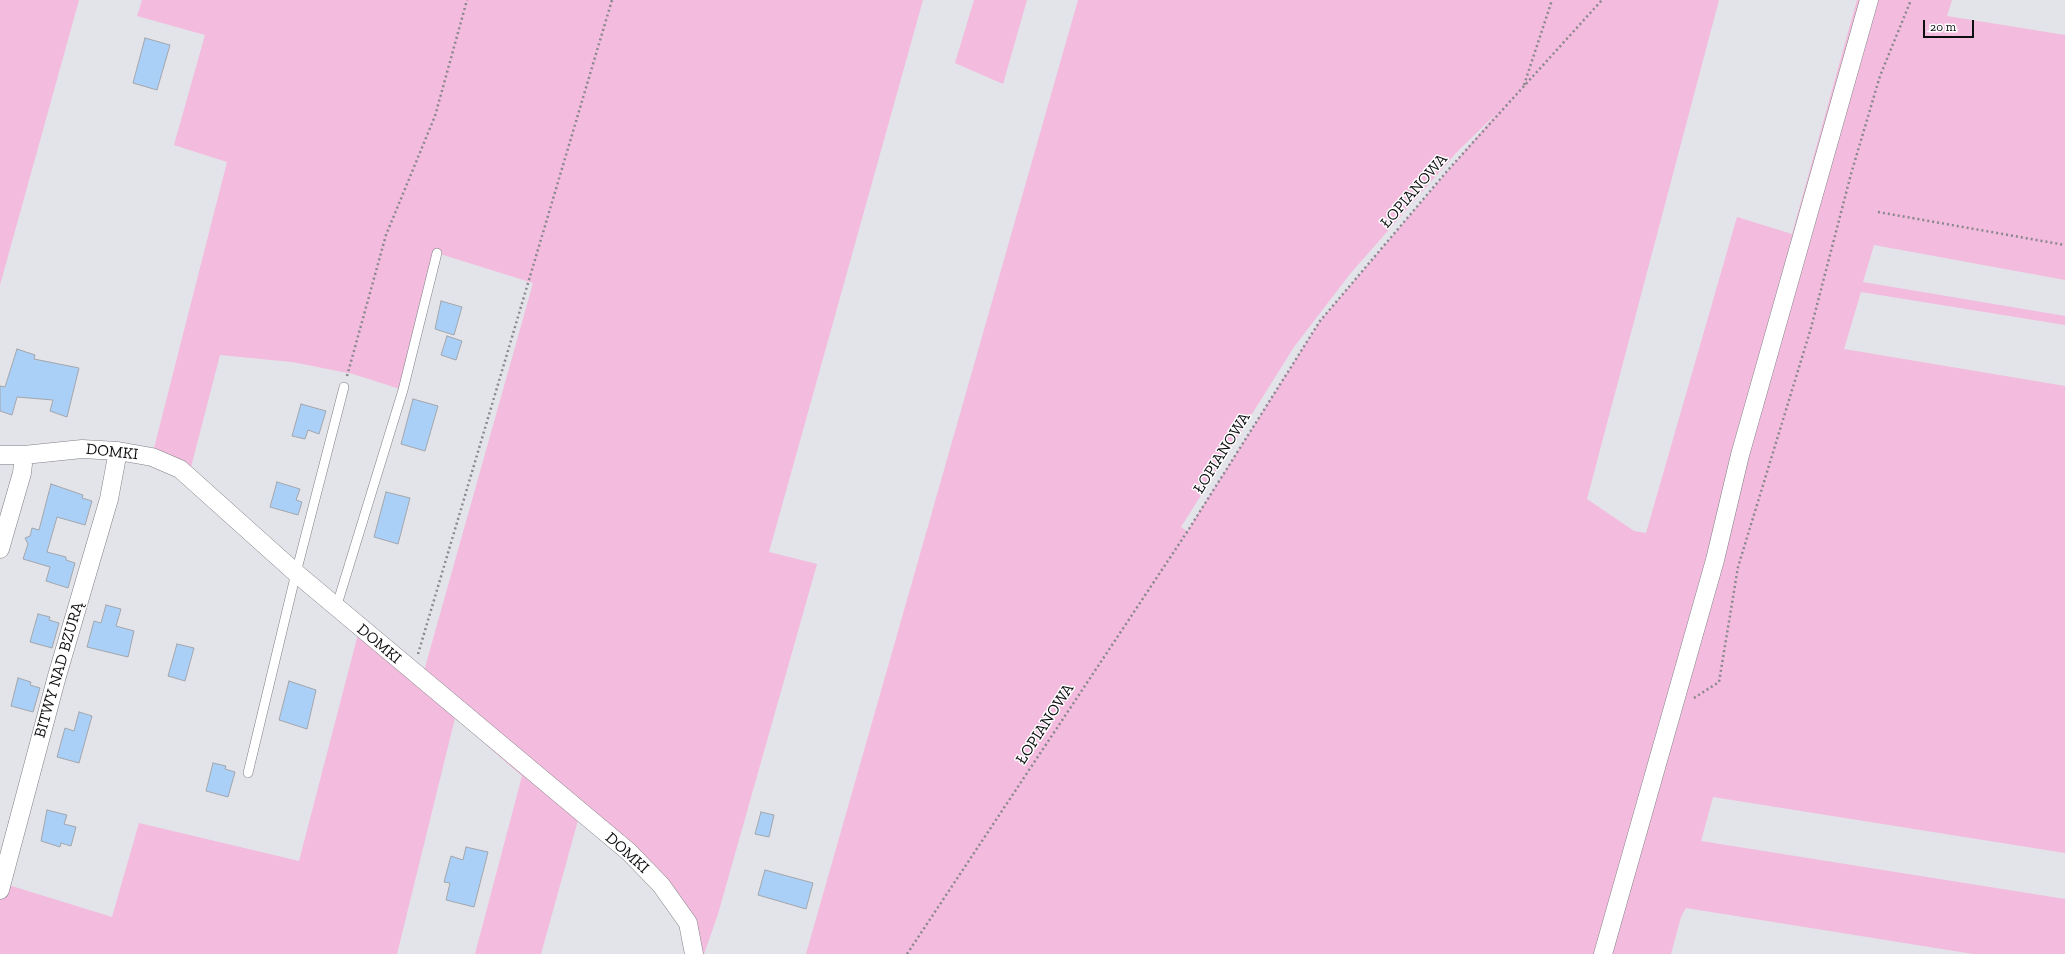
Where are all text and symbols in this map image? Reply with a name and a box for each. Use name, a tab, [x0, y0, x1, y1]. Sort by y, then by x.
scale bar	[1925, 12, 1976, 38]
text: 20 m	[1930, 20, 1956, 34]
street label: ŁOPIANOWA	[1377, 150, 1451, 232]
street label: ŁOPIANOWA	[1189, 409, 1255, 497]
street label: DOMKI	[85, 440, 139, 464]
street label: BITWY NAD BZURĄ	[30, 600, 88, 740]
street label: DOMKI	[353, 620, 405, 668]
street label: ŁOPIANOWA	[1012, 680, 1078, 768]
street label: DOMKI	[601, 828, 653, 878]

